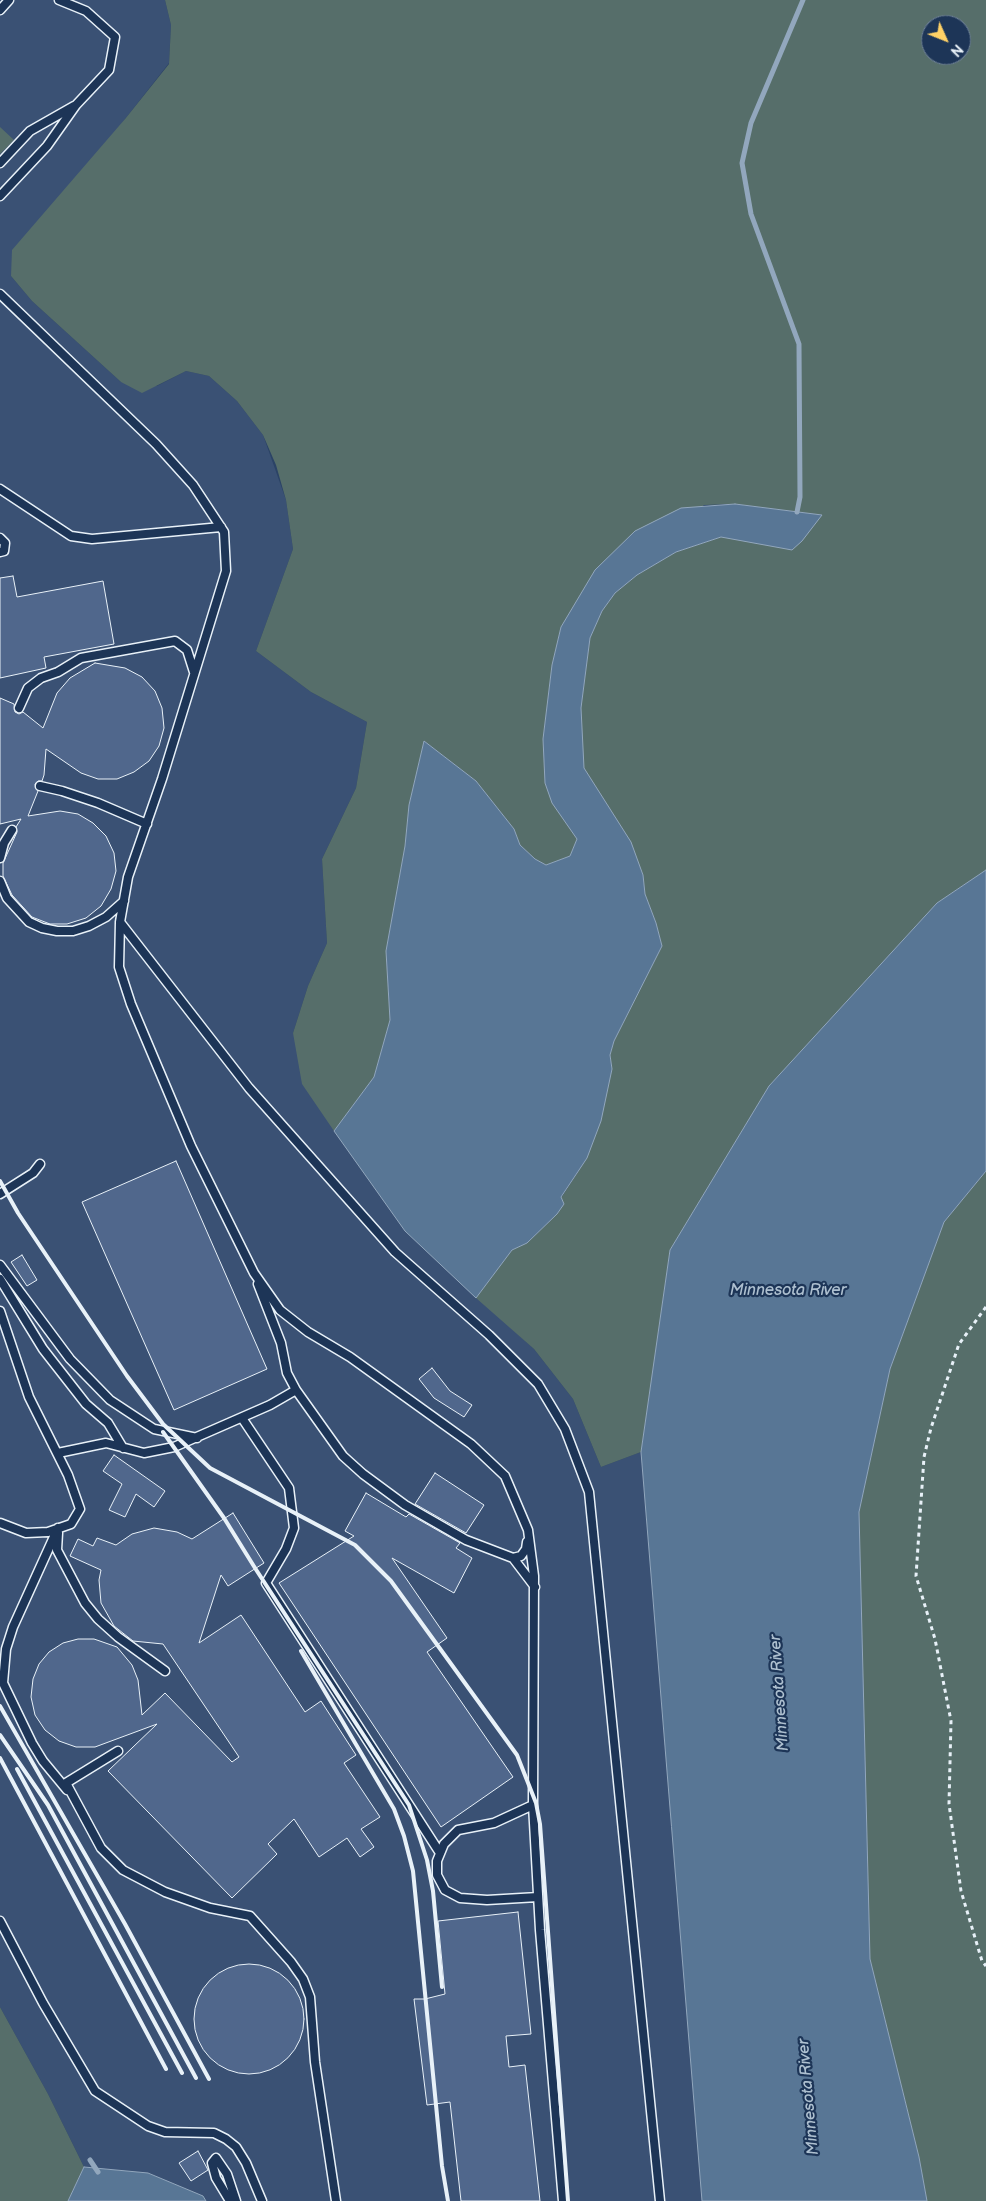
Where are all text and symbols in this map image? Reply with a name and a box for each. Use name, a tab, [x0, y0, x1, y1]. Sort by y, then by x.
north arrow	[921, 15, 971, 65]
text: N	[947, 40, 966, 60]
water label: Minnesota River	[730, 1281, 846, 1301]
water label: Minnesota River	[766, 1634, 794, 1752]
water label: Minnesota River	[794, 2038, 824, 2156]

